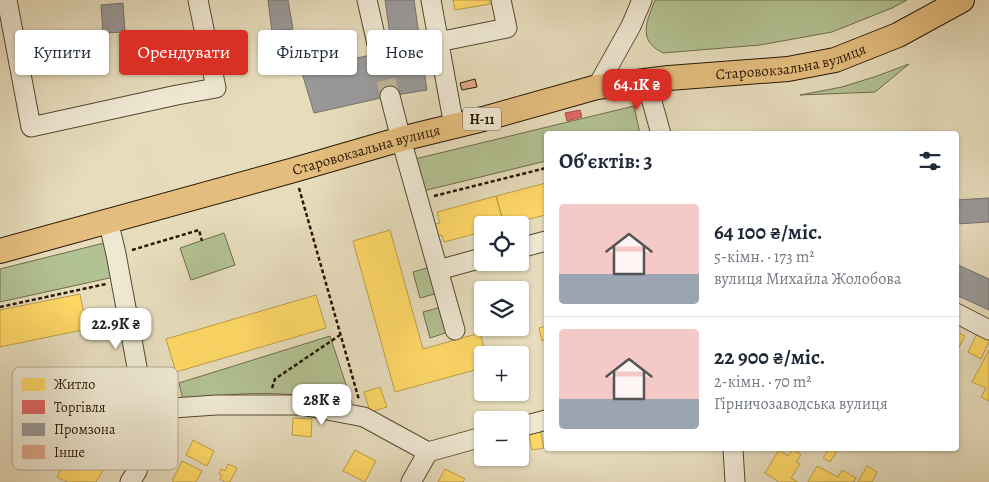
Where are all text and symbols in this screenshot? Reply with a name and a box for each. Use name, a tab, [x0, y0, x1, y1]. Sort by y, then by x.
chip: Купити	[15, 30, 109, 75]
chip: Орендувати	[119, 30, 248, 75]
chip: Фільтри	[258, 30, 357, 75]
chip: Нове	[367, 30, 442, 75]
street label: Старовокзальна вулиця	[715, 39, 869, 84]
pin: 64.1K ₴	[591, 68, 683, 111]
text: 64.1K ₴	[613, 74, 661, 96]
road number: Н-11	[463, 108, 501, 130]
street label: Старовокзальна вулиця	[290, 120, 442, 180]
text: Об’єктів: 3	[559, 147, 653, 175]
icon: filters	[916, 147, 944, 175]
map controls	[474, 216, 529, 466]
button: locate	[474, 216, 529, 271]
text: 64 100 ₴/міс.	[714, 218, 823, 246]
icon: home	[599, 224, 659, 284]
text: 5-кімн. · 173 m²	[714, 246, 814, 268]
text: вулиця Михайла Жолобова	[714, 268, 901, 290]
button: layers	[474, 281, 529, 336]
pin: 22.9K ₴	[70, 308, 162, 350]
text: 22.9K ₴	[91, 313, 141, 335]
text: 22 900 ₴/міс.	[714, 343, 825, 371]
button: +	[474, 346, 529, 401]
icon: home	[599, 349, 659, 409]
legend	[12, 367, 178, 470]
text: 2-кімн. · 70 m²	[714, 371, 812, 393]
text: Житло	[54, 375, 95, 394]
pin: 28K ₴	[287, 384, 357, 426]
text: 28K ₴	[303, 389, 341, 411]
text: Гірничозаводська вулиця	[714, 393, 888, 415]
text: Торгівля	[54, 398, 106, 417]
button: −	[474, 411, 529, 466]
text: Промзона	[54, 420, 116, 439]
text: Інше	[54, 443, 85, 462]

